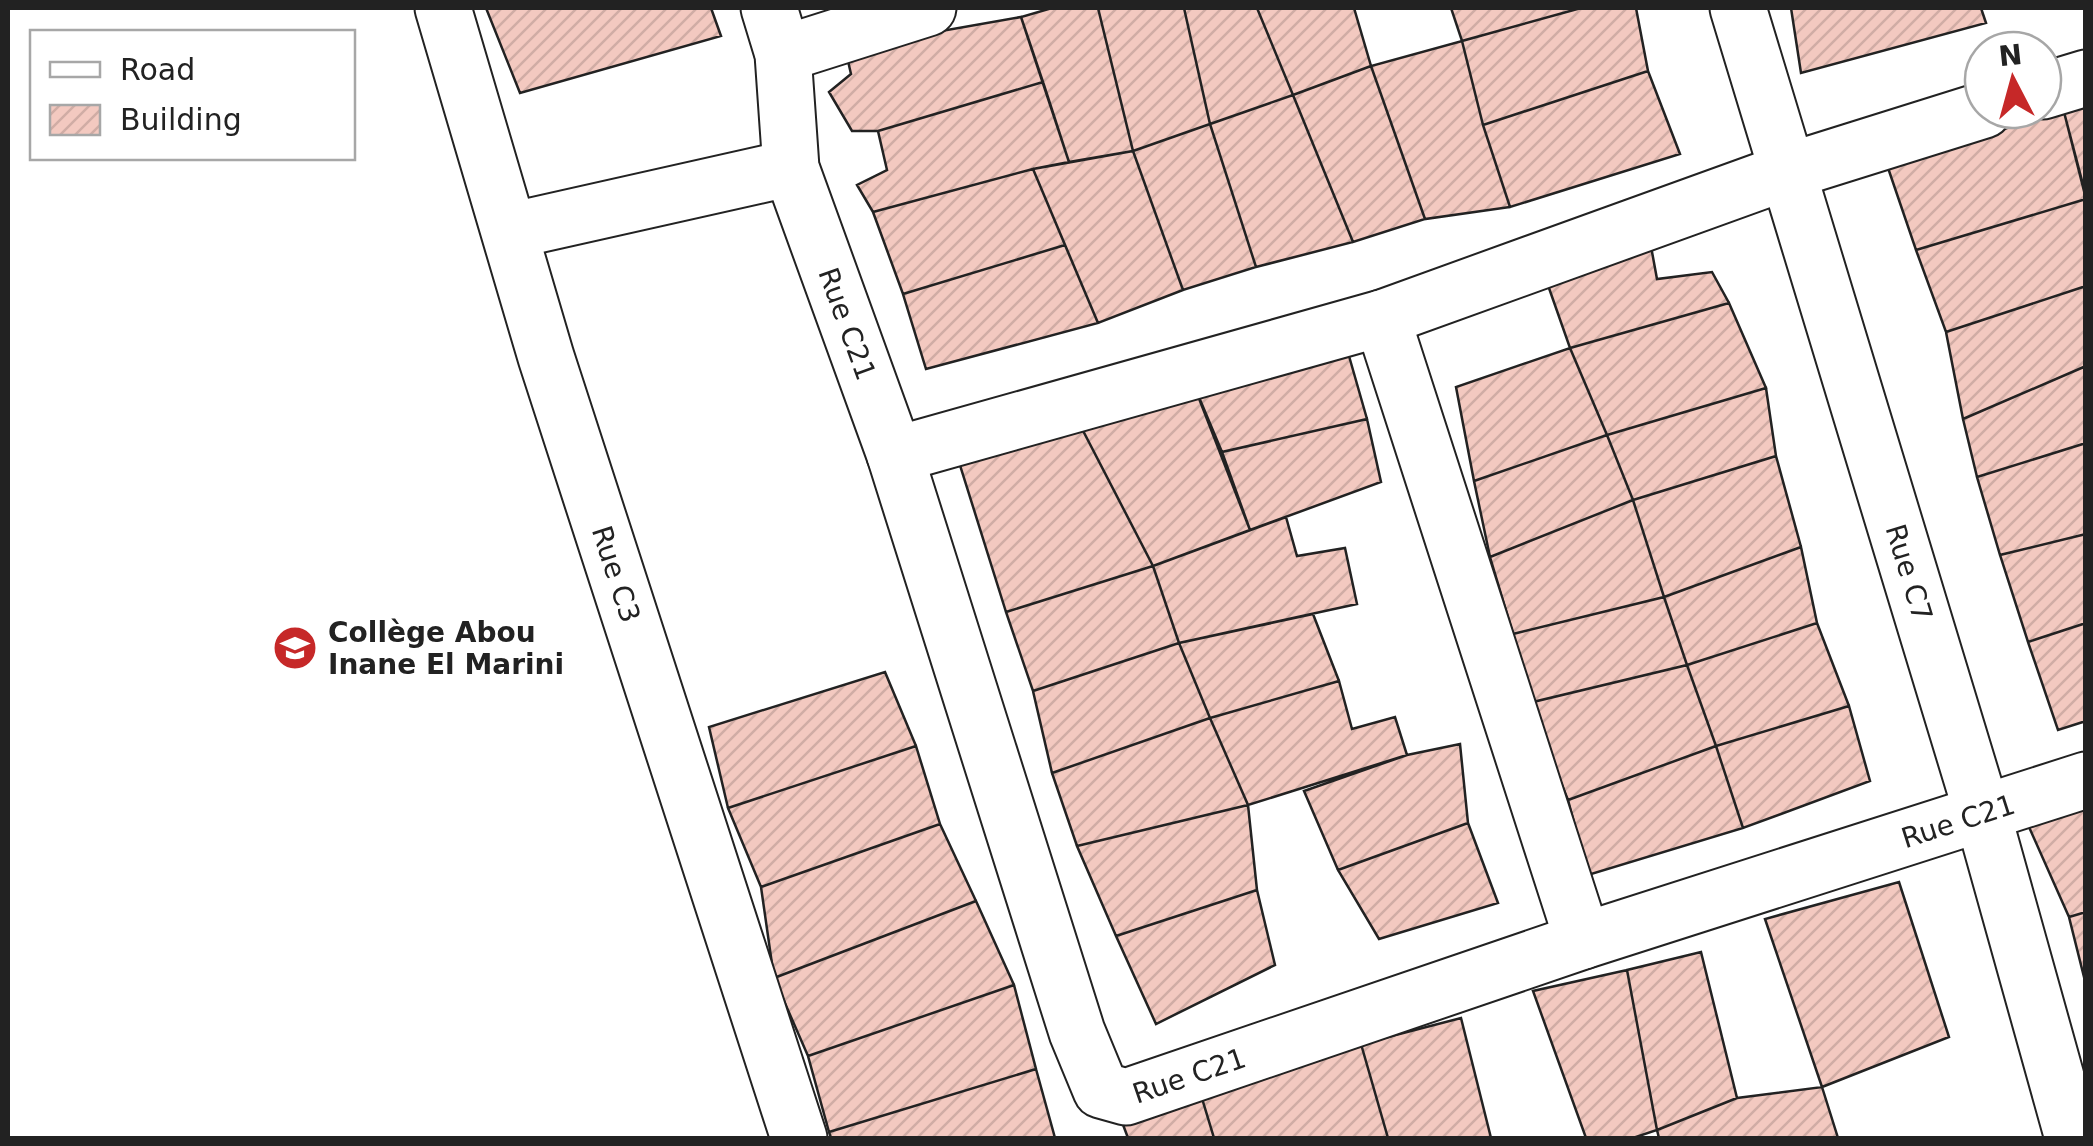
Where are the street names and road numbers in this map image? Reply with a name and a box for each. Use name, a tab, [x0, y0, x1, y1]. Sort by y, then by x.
street label: Rue C21	[812, 263, 883, 384]
street label: Rue C7	[1879, 520, 1940, 625]
street label: Rue C3	[585, 522, 647, 626]
street label: Rue C21	[1897, 787, 2019, 855]
street label: Rue C21	[1128, 1041, 1250, 1110]

